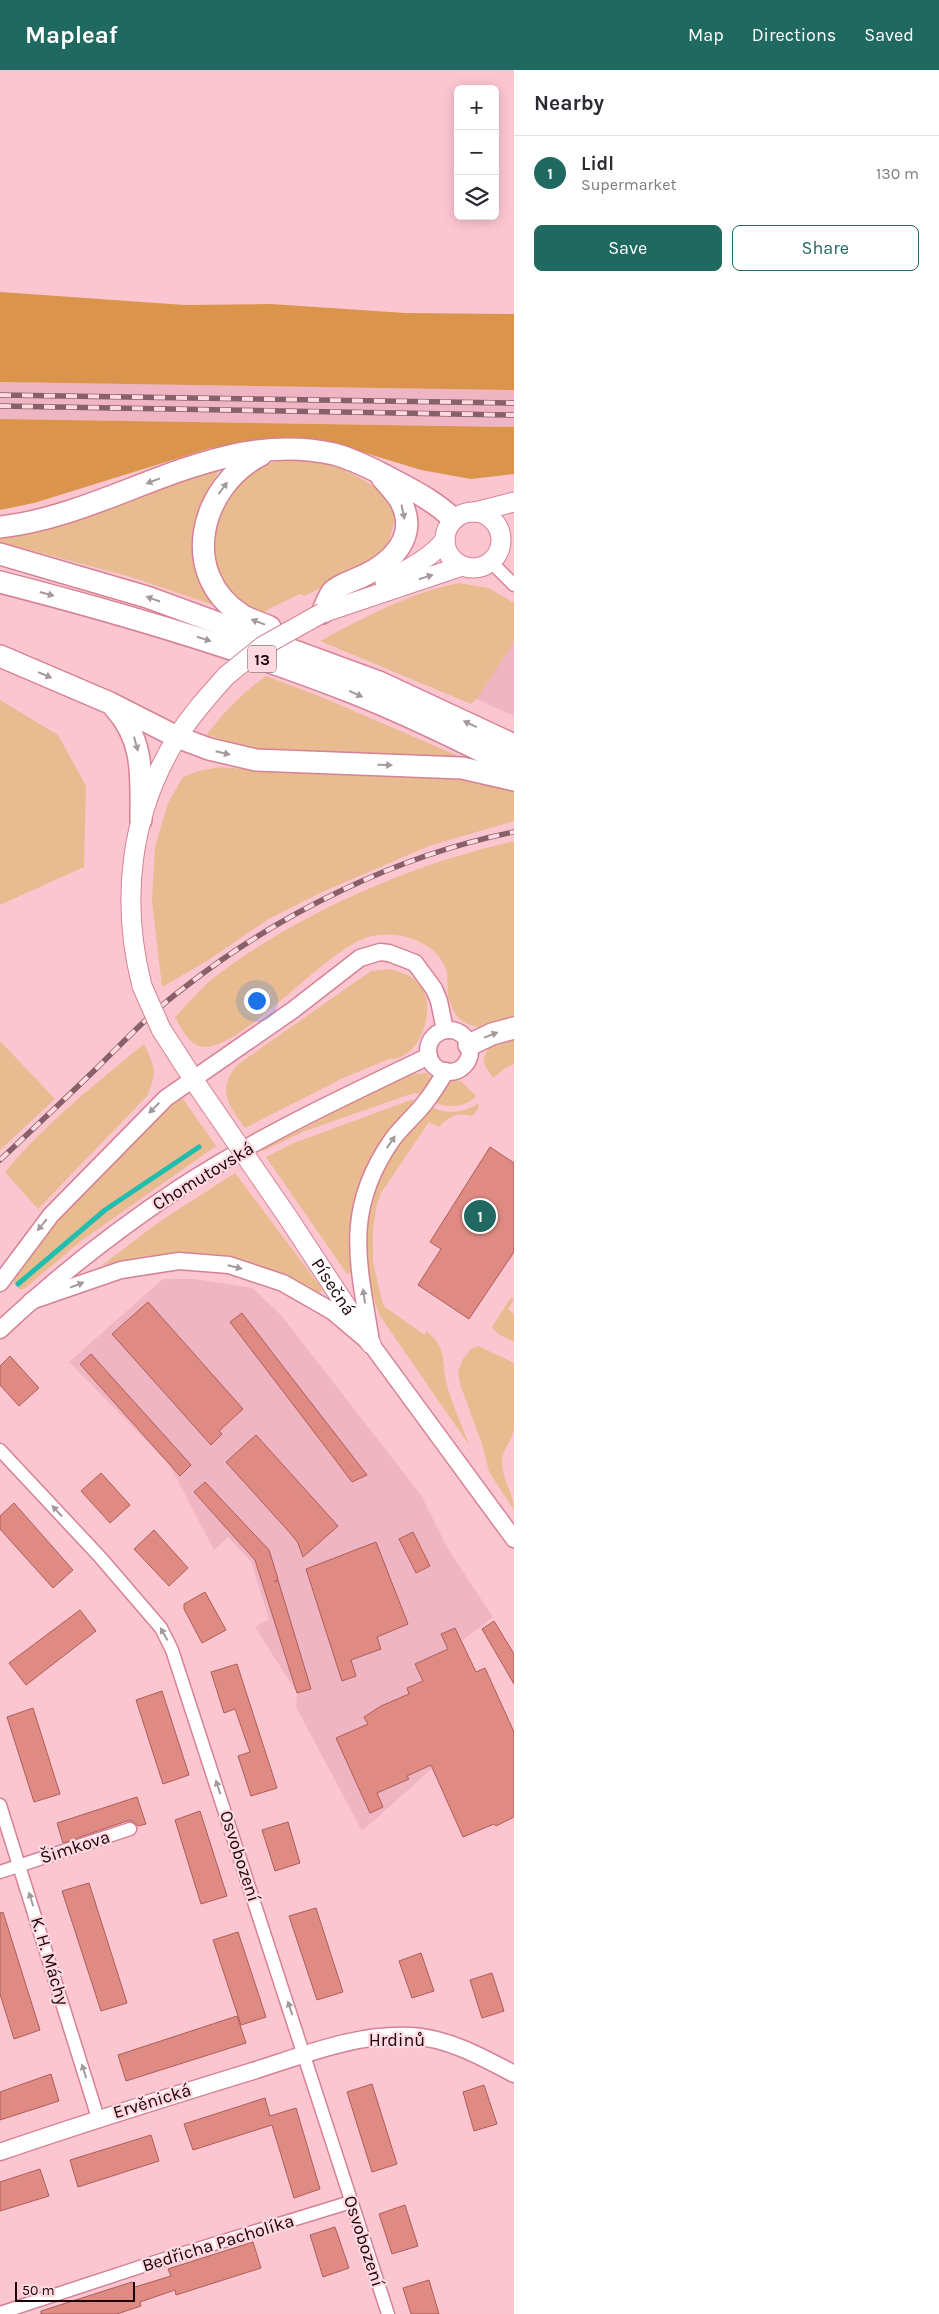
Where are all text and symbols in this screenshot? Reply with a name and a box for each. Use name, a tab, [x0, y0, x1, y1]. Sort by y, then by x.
text: Mapleaf	[25, 21, 118, 49]
text: Map	[688, 24, 724, 46]
text: Directions	[752, 24, 836, 46]
text: Saved	[864, 24, 914, 46]
map controls	[454, 85, 499, 220]
button: +	[454, 85, 499, 130]
text: Nearby	[534, 91, 604, 115]
button: −	[454, 130, 499, 175]
text: Lidl	[581, 153, 614, 175]
text: 1	[547, 164, 553, 183]
text: 130 m	[876, 164, 919, 183]
button: layers	[454, 175, 499, 220]
text: Supermarket	[581, 175, 677, 194]
button: Save	[534, 225, 722, 271]
button: Share	[732, 225, 919, 271]
one-way arrow	[146, 477, 161, 485]
one-way arrow	[218, 481, 228, 495]
one-way arrow	[400, 504, 408, 520]
one-way arrow	[419, 573, 434, 581]
one-way arrow	[40, 591, 55, 599]
one-way arrow	[145, 595, 160, 603]
one-way arrow	[250, 618, 265, 626]
one-way arrow	[196, 635, 211, 643]
road number: 13	[248, 646, 276, 672]
one-way arrow	[38, 672, 52, 680]
one-way arrow	[349, 691, 363, 699]
one-way arrow	[463, 720, 477, 728]
one-way arrow	[132, 736, 140, 751]
one-way arrow	[216, 749, 231, 757]
one-way arrow	[377, 761, 393, 769]
your location	[244, 988, 270, 1014]
one-way arrow	[484, 1031, 499, 1039]
one-way arrow	[149, 1102, 161, 1114]
one-way arrow	[386, 1135, 396, 1149]
street label: Chomutovská	[148, 1137, 258, 1215]
pin: 1	[464, 1197, 496, 1235]
one-way arrow	[36, 1219, 48, 1231]
street label: Písečná	[307, 1254, 360, 1320]
one-way arrow	[228, 1263, 243, 1271]
one-way arrow	[69, 1281, 84, 1288]
one-way arrow	[360, 1288, 368, 1304]
one-way arrow	[51, 1506, 63, 1518]
one-way arrow	[160, 1626, 168, 1641]
one-way arrow	[213, 1779, 221, 1794]
street label: Osvobození	[215, 1808, 265, 1905]
street label: Šimkova	[37, 1825, 113, 1869]
one-way arrow	[26, 1892, 34, 1907]
street label: K. H. Máchy	[26, 1914, 74, 2009]
one-way arrow	[286, 2000, 293, 2015]
street label: Hrdinů	[369, 2029, 425, 2051]
one-way arrow	[79, 2063, 87, 2078]
street label: Ervěnická	[110, 2079, 194, 2123]
street label: Osvobození	[339, 2193, 389, 2290]
street label: Bedřicha Pacholíka	[139, 2209, 297, 2277]
scale bar	[15, 2279, 135, 2302]
text: 50 m	[22, 2282, 55, 2299]

